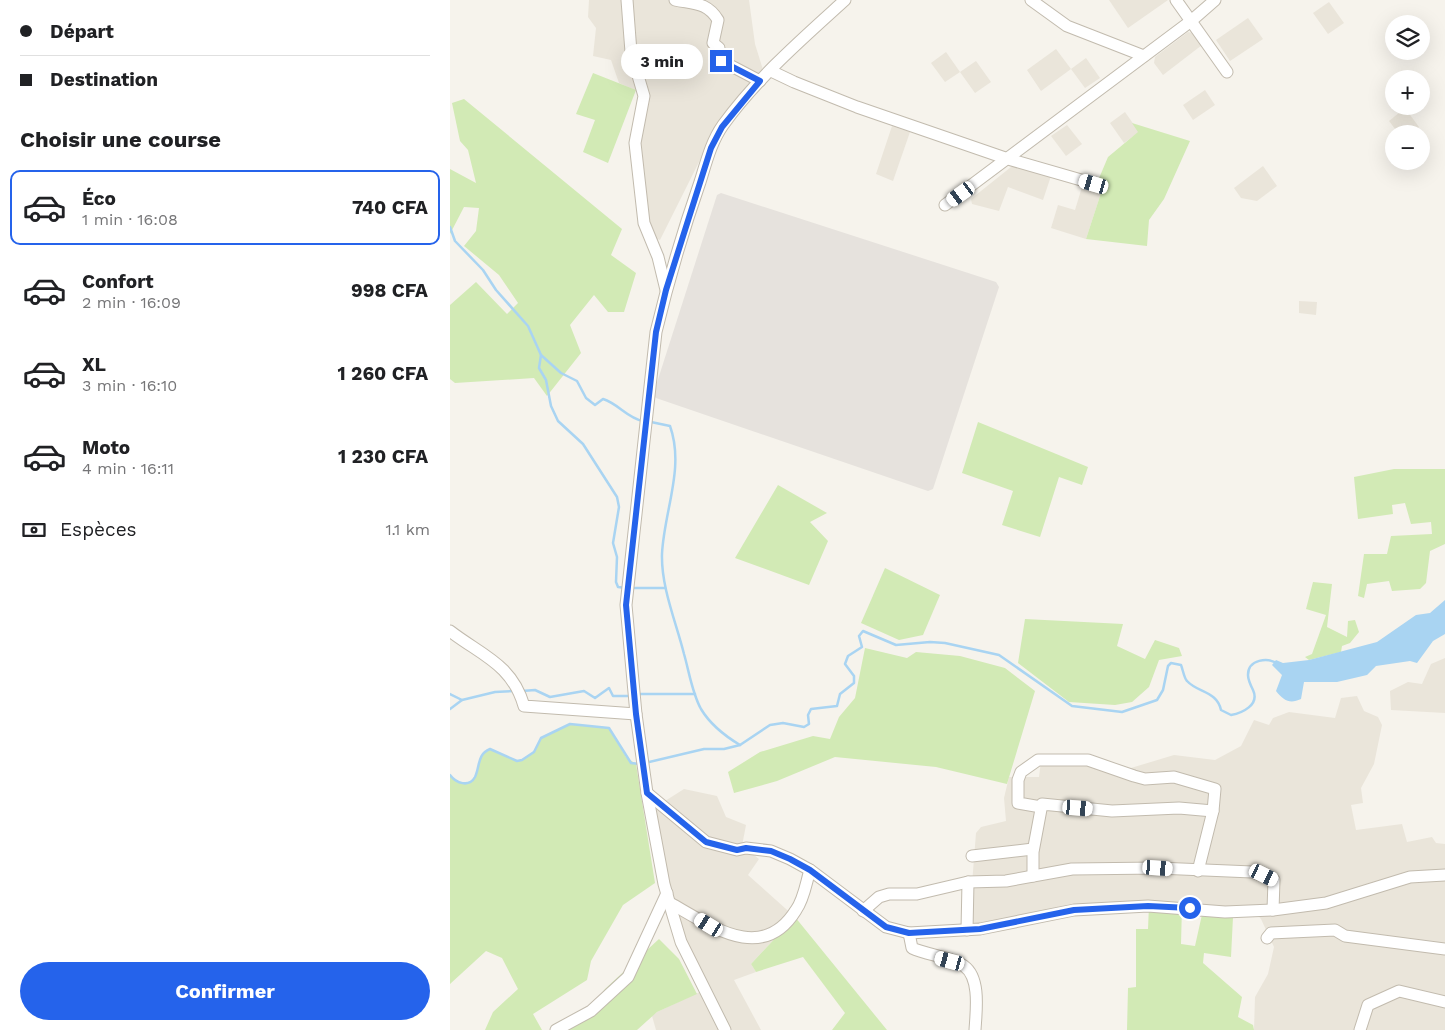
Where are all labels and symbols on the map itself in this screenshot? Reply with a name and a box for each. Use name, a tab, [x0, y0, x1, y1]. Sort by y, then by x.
callout: 3 min	[621, 44, 704, 78]
route end	[710, 50, 732, 72]
car	[1077, 173, 1110, 195]
car	[944, 179, 977, 209]
car	[1062, 799, 1093, 817]
car	[1142, 859, 1173, 877]
car	[1247, 862, 1280, 888]
route start	[1179, 897, 1201, 919]
car	[692, 911, 725, 939]
car	[933, 950, 966, 972]

